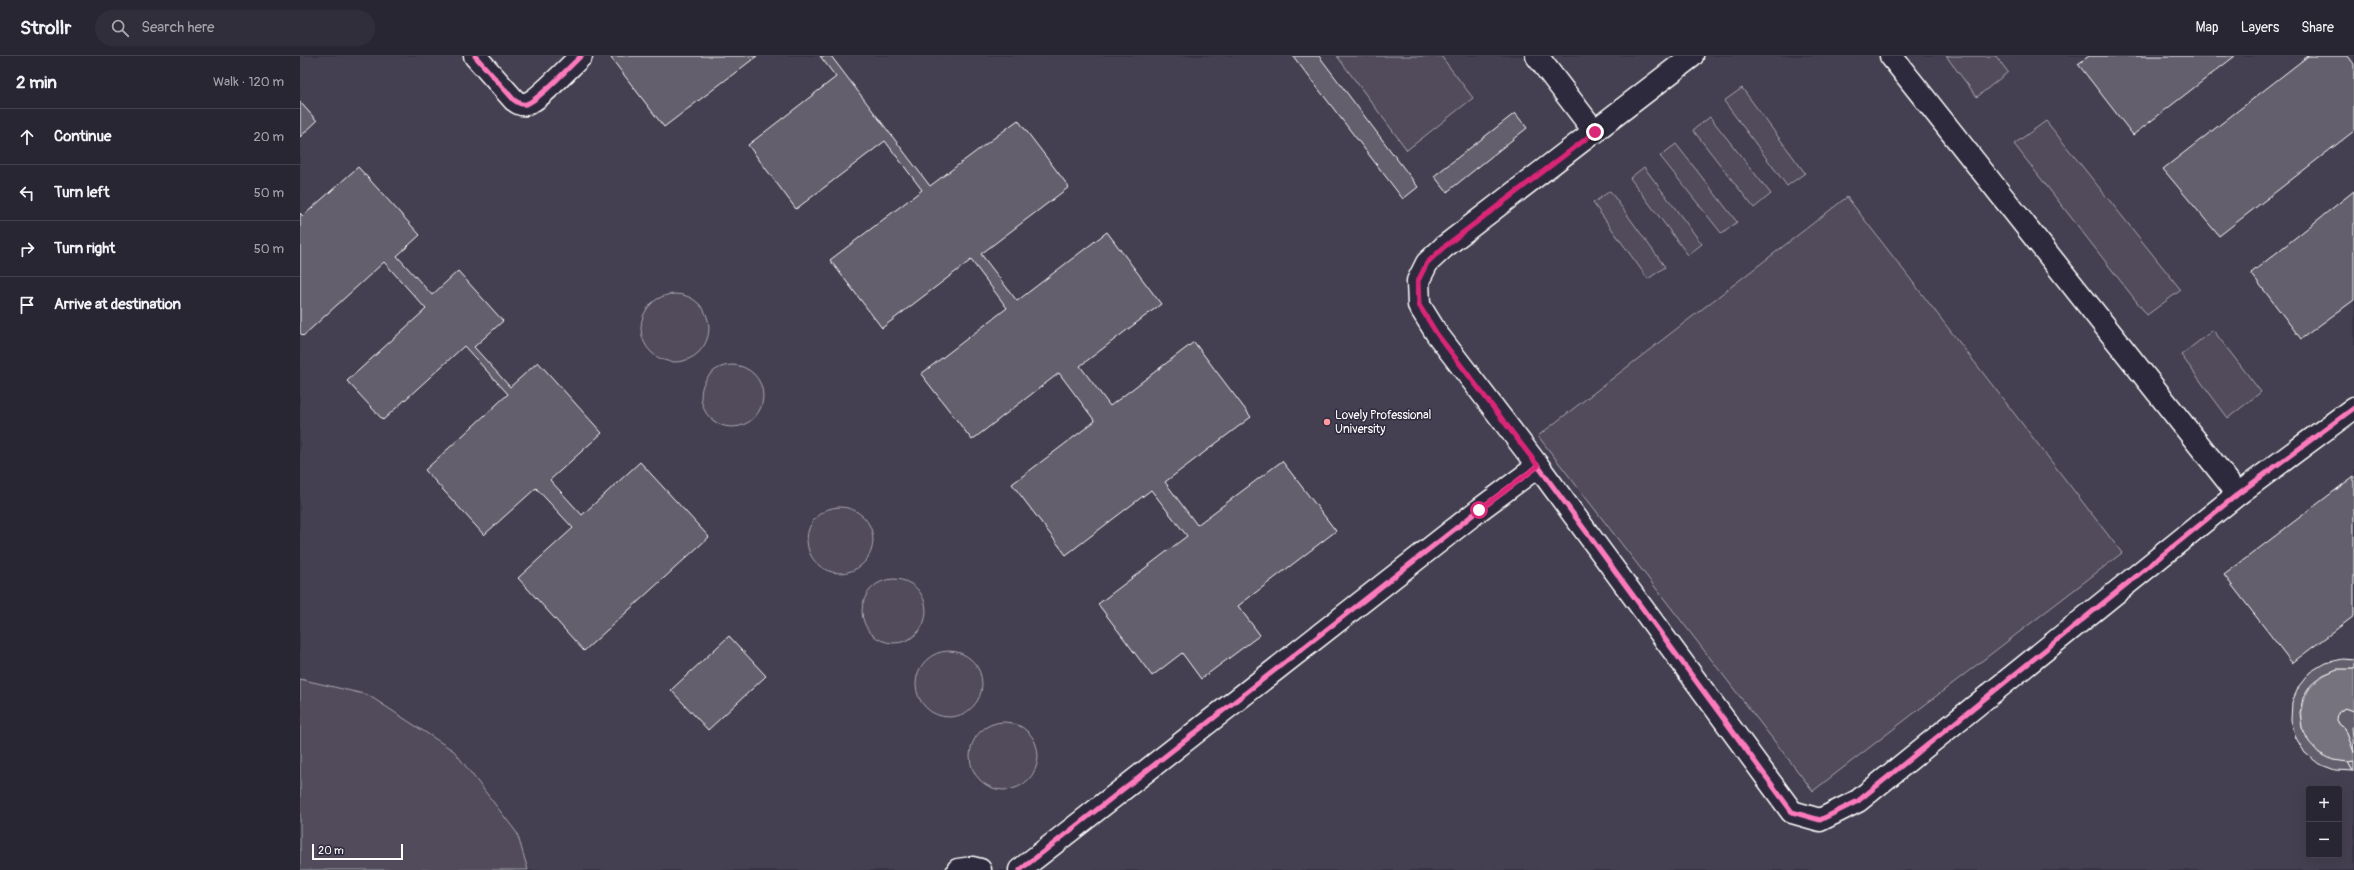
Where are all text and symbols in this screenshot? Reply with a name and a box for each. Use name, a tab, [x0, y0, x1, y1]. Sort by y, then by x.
search box	[95, 10, 375, 46]
text: Strollr	[20, 16, 71, 40]
icon: search	[109, 17, 131, 39]
text: Search here	[141, 18, 214, 37]
text: Map	[2196, 19, 2219, 36]
text: Layers	[2241, 19, 2279, 36]
text: Share	[2301, 19, 2334, 36]
text: 2 min	[16, 72, 57, 93]
text: Walk · 120 m	[213, 74, 284, 90]
route end	[1586, 123, 1604, 141]
icon: ahead	[16, 126, 38, 148]
text: Continue	[54, 127, 112, 146]
text: 20 m	[253, 129, 284, 145]
icon: left	[16, 182, 38, 204]
text: Turn left	[54, 183, 110, 202]
text: 50 m	[254, 185, 284, 201]
icon: right	[16, 238, 38, 260]
text: Turn right	[54, 239, 115, 258]
text: 50 m	[254, 241, 284, 257]
icon: arrive	[16, 294, 38, 316]
text: Arrive at destination	[54, 295, 181, 314]
place label: Lovely Professional University	[1335, 408, 1432, 437]
marker: Lovely Professional University	[1322, 417, 1332, 427]
route start	[1470, 501, 1488, 519]
map controls	[2306, 786, 2342, 858]
button: +	[2306, 786, 2342, 822]
button: −	[2306, 822, 2342, 858]
scale bar	[312, 842, 403, 861]
text: 20 m	[318, 844, 344, 857]

